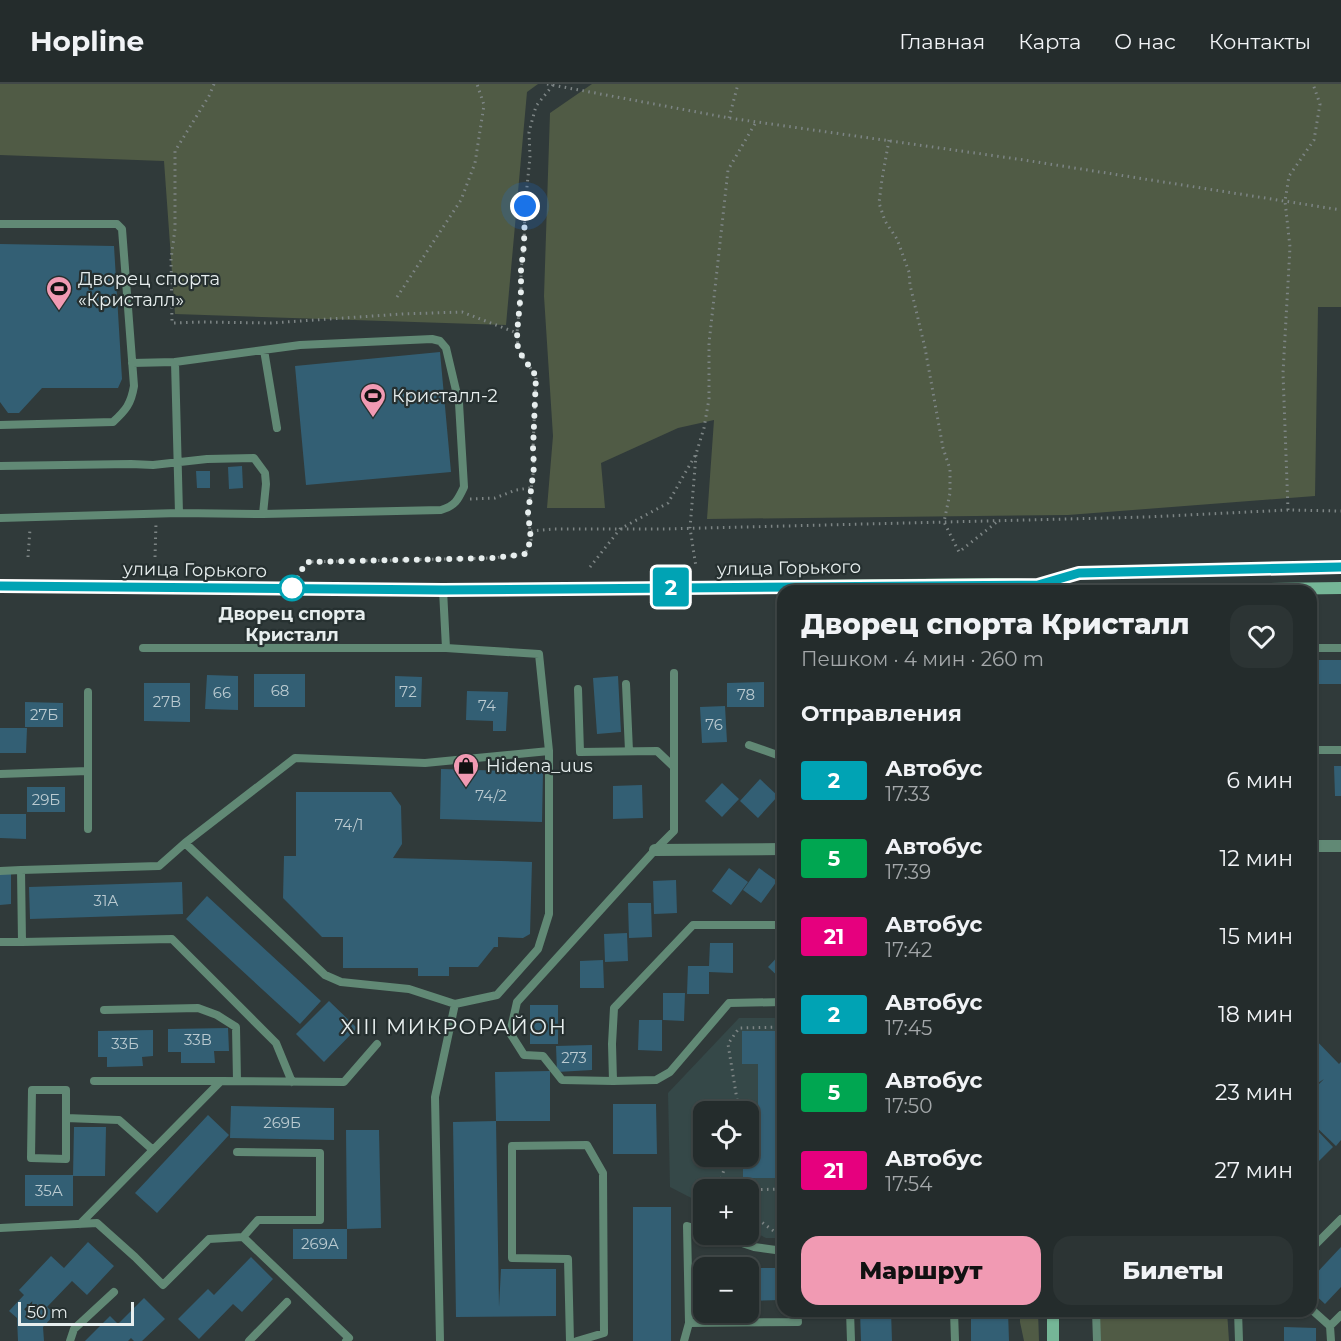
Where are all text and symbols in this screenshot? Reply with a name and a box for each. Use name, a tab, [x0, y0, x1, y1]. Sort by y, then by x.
text: Hopline	[30, 24, 144, 58]
text: Главная	[899, 29, 985, 54]
text: Карта	[1018, 29, 1081, 54]
text: О нас	[1114, 29, 1176, 54]
text: Контакты	[1209, 29, 1311, 54]
your location	[510, 191, 540, 221]
place label: Дворец спорта «Кристалл»	[78, 268, 220, 311]
sports icon: Дворец спорта «Кристалл»	[44, 274, 74, 312]
sports icon: Кристалл-2	[358, 381, 388, 419]
place label: Кристалл-2	[392, 385, 498, 407]
street label: улица Горького	[716, 556, 861, 580]
street label: улица Горького	[122, 558, 267, 582]
line badge: 2	[652, 568, 690, 606]
marker: Дворец спорта Кристалл	[279, 575, 305, 601]
text: 2	[665, 575, 677, 600]
place label: Дворец спорта Кристалл	[218, 603, 366, 646]
button: heart	[1230, 605, 1293, 668]
text: Дворец спорта Кристалл	[801, 607, 1189, 641]
text: Пешком · 4 мин · 260 m	[801, 647, 1044, 671]
house number: 68	[271, 681, 289, 700]
house number: 72	[399, 682, 417, 701]
house number: 66	[213, 683, 231, 702]
house number: 78	[737, 685, 755, 704]
house number: 27В	[153, 692, 181, 711]
house number: 74	[478, 696, 496, 715]
text: Отправления	[801, 700, 962, 727]
house number: 27Б	[30, 705, 58, 724]
house number: 76	[705, 715, 723, 734]
shop icon: Hidena_uus	[451, 751, 481, 789]
place label: Hidena_uus	[486, 755, 593, 777]
text: Автобус	[885, 755, 983, 782]
text: 6 мин	[1226, 767, 1293, 794]
text: 2	[828, 768, 840, 793]
text: 17:33	[885, 782, 930, 806]
house number: 74/2	[475, 786, 507, 805]
house number: 29Б	[32, 790, 60, 809]
house number: 74/1	[334, 815, 364, 834]
text: Автобус	[885, 833, 983, 860]
text: 12 мин	[1219, 845, 1293, 872]
text: 5	[828, 846, 840, 871]
text: 17:39	[885, 860, 931, 884]
house number: 31А	[93, 891, 119, 910]
text: Автобус	[885, 911, 983, 938]
text: 15 мин	[1219, 923, 1293, 950]
text: 21	[824, 924, 844, 949]
text: 17:42	[885, 938, 932, 962]
text: Автобус	[885, 989, 983, 1016]
text: 18 мин	[1218, 1001, 1293, 1028]
text: 2	[828, 1002, 840, 1027]
district label: XIII МИКРОРАЙОН	[341, 1014, 567, 1039]
text: 17:45	[885, 1016, 932, 1040]
house number: 33В	[184, 1030, 212, 1049]
house number: 33Б	[111, 1034, 139, 1053]
house number: 273	[561, 1048, 587, 1067]
text: Автобус	[885, 1067, 983, 1094]
text: 23 мин	[1215, 1079, 1293, 1106]
text: 5	[828, 1080, 840, 1105]
text: 17:50	[885, 1094, 932, 1118]
map controls	[693, 1101, 759, 1323]
button: locate	[693, 1101, 759, 1167]
house number: 269Б	[263, 1113, 301, 1132]
text: Автобус	[885, 1145, 983, 1172]
text: 27 мин	[1214, 1157, 1293, 1184]
text: 21	[824, 1158, 844, 1183]
text: 17:54	[885, 1172, 932, 1196]
button: +	[693, 1179, 759, 1245]
house number: 35А	[35, 1181, 63, 1200]
house number: 269А	[301, 1234, 339, 1253]
button: Маршрут	[801, 1236, 1041, 1305]
button: Билеты	[1053, 1236, 1293, 1305]
button: −	[693, 1257, 759, 1323]
scale bar	[18, 1299, 134, 1326]
text: 50 m	[27, 1303, 68, 1322]

